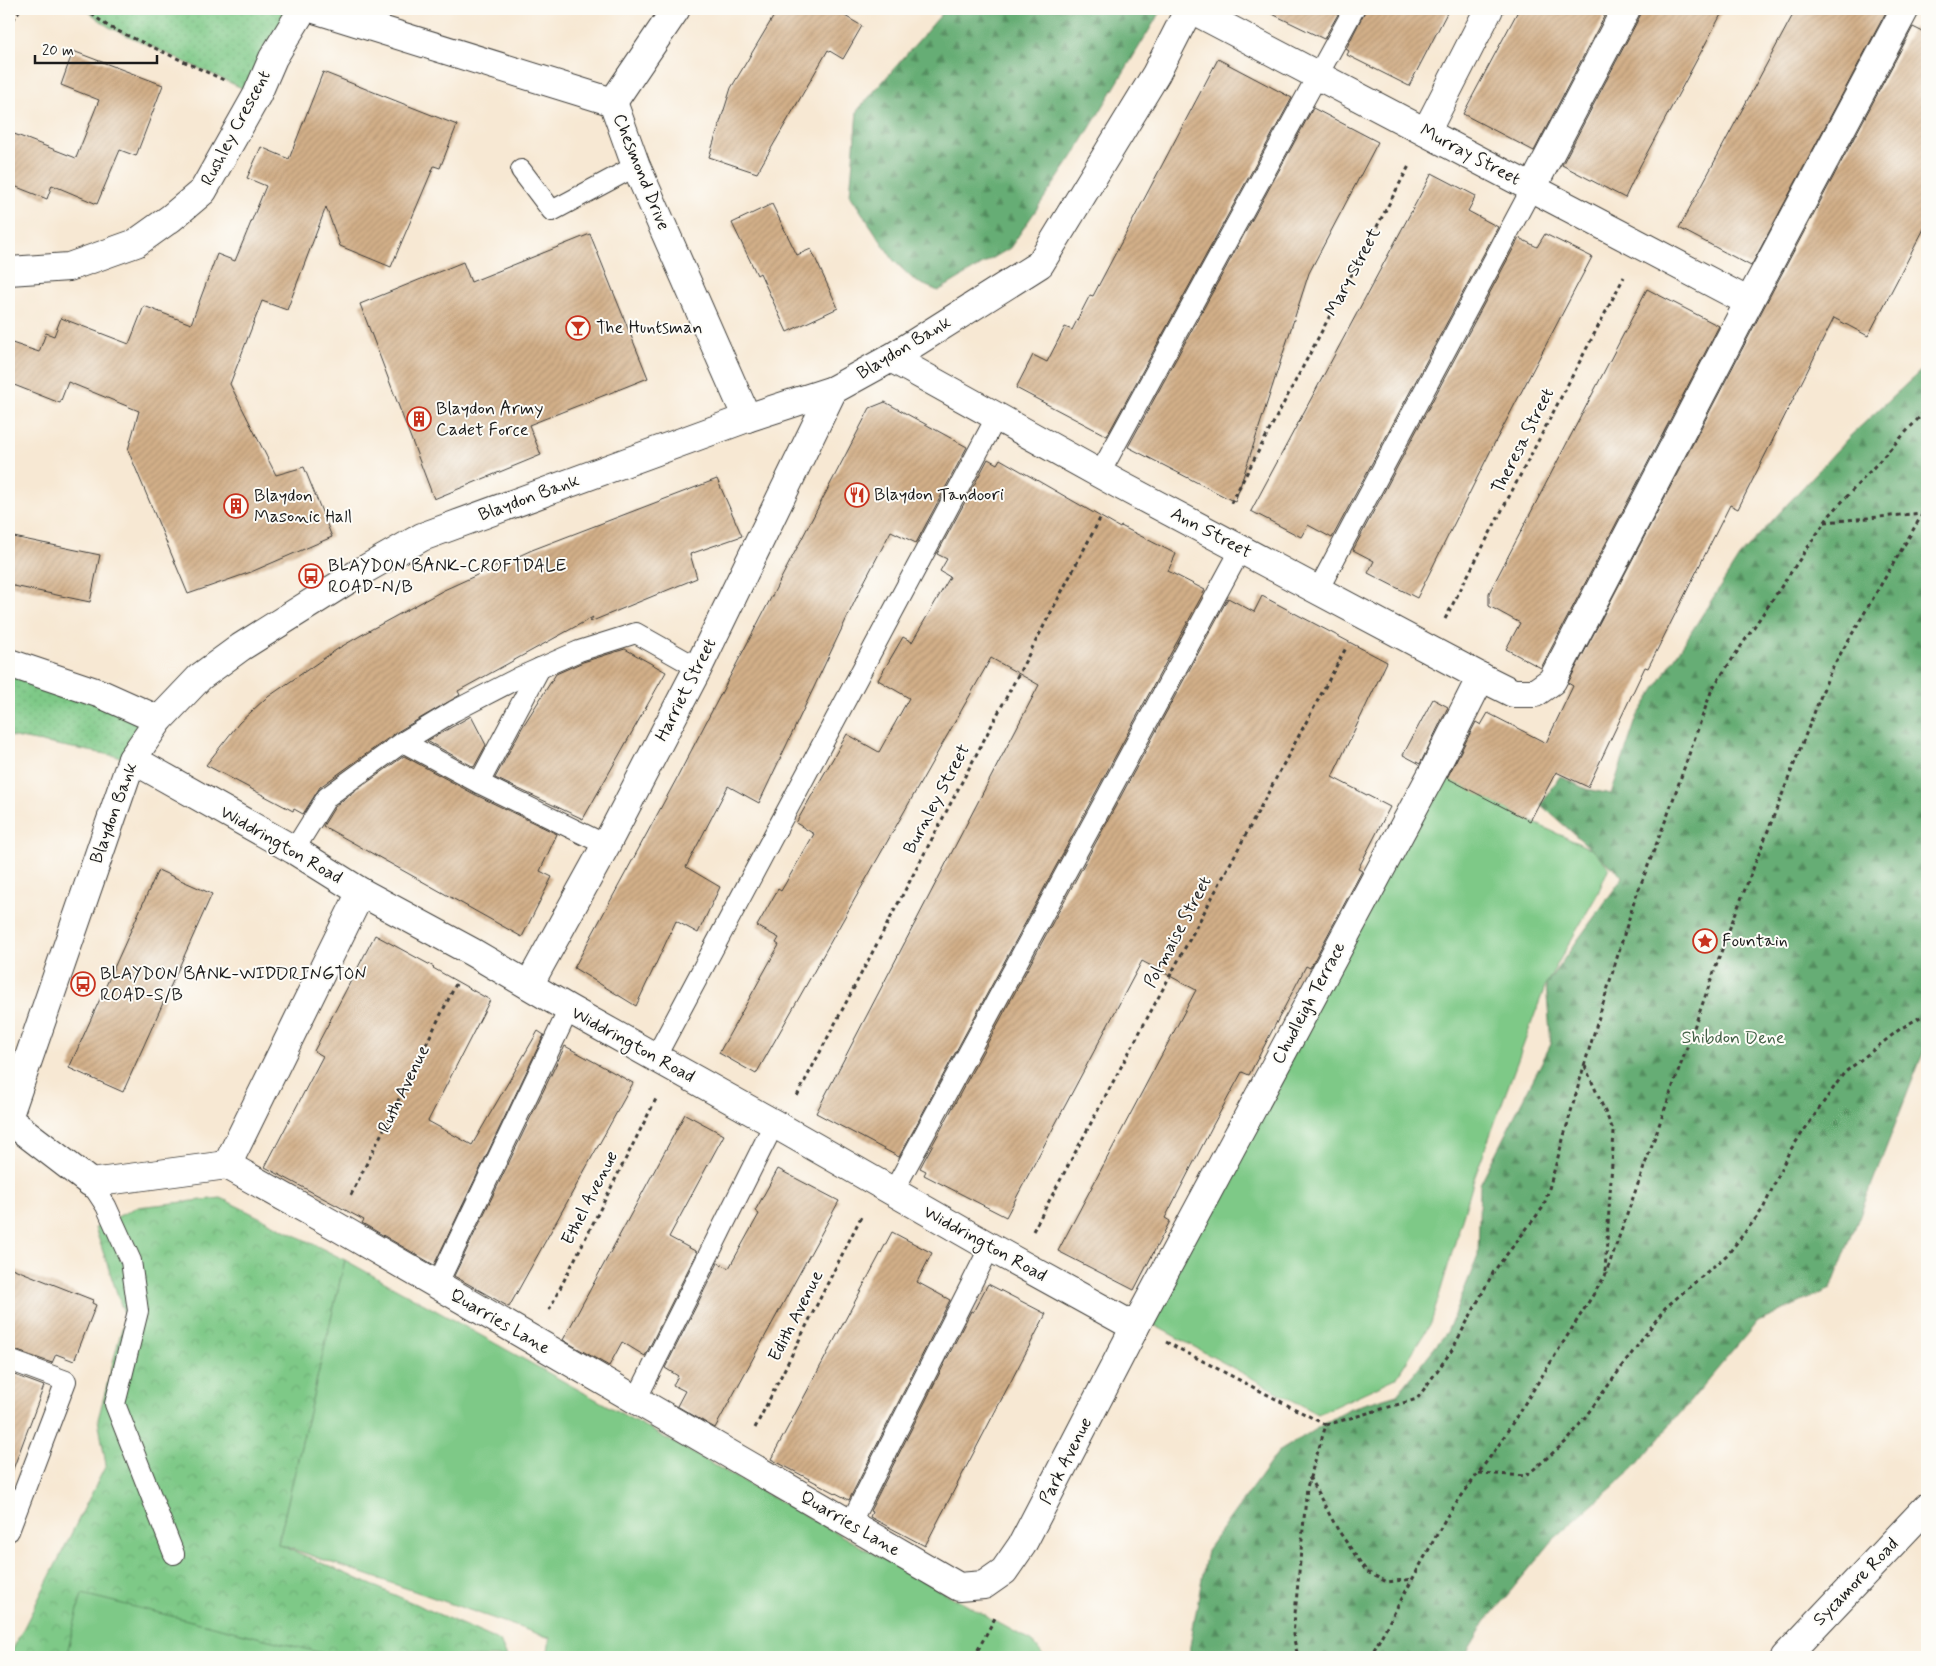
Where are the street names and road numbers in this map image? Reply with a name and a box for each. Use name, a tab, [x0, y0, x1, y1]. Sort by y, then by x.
street label: Rushley Crescent	[195, 66, 277, 190]
street label: Chesmond Drive	[607, 110, 675, 234]
street label: Murray Street	[1416, 119, 1525, 192]
street label: Mary Street	[1320, 223, 1387, 321]
street label: Blaydon Bank	[853, 310, 955, 386]
street label: Theresa Street	[1486, 384, 1560, 498]
street label: Blaydon Bank	[475, 469, 583, 527]
street label: Ann Street	[1166, 502, 1256, 564]
street label: Harriet Street	[650, 634, 722, 746]
street label: Burnley Street	[898, 740, 976, 858]
street label: Blaydon Bank	[85, 759, 143, 867]
street label: Widdrington Road	[215, 800, 347, 891]
street label: Polmaise Street	[1138, 872, 1218, 992]
street label: Chudleigh Terrace	[1267, 938, 1351, 1068]
street label: Widdrington Road	[566, 1001, 699, 1090]
street label: Ruth Avenue	[372, 1041, 436, 1137]
street label: Ethel Avenue	[556, 1147, 624, 1249]
street label: Widdrington Road	[918, 1200, 1051, 1289]
street label: Edith Avenue	[763, 1266, 829, 1366]
street label: Quarries Lane	[445, 1283, 555, 1361]
street label: Park Avenue	[1034, 1413, 1098, 1509]
street label: Quarries Lane	[795, 1485, 905, 1563]
street label: Sycamore Road	[1808, 1533, 1904, 1631]

